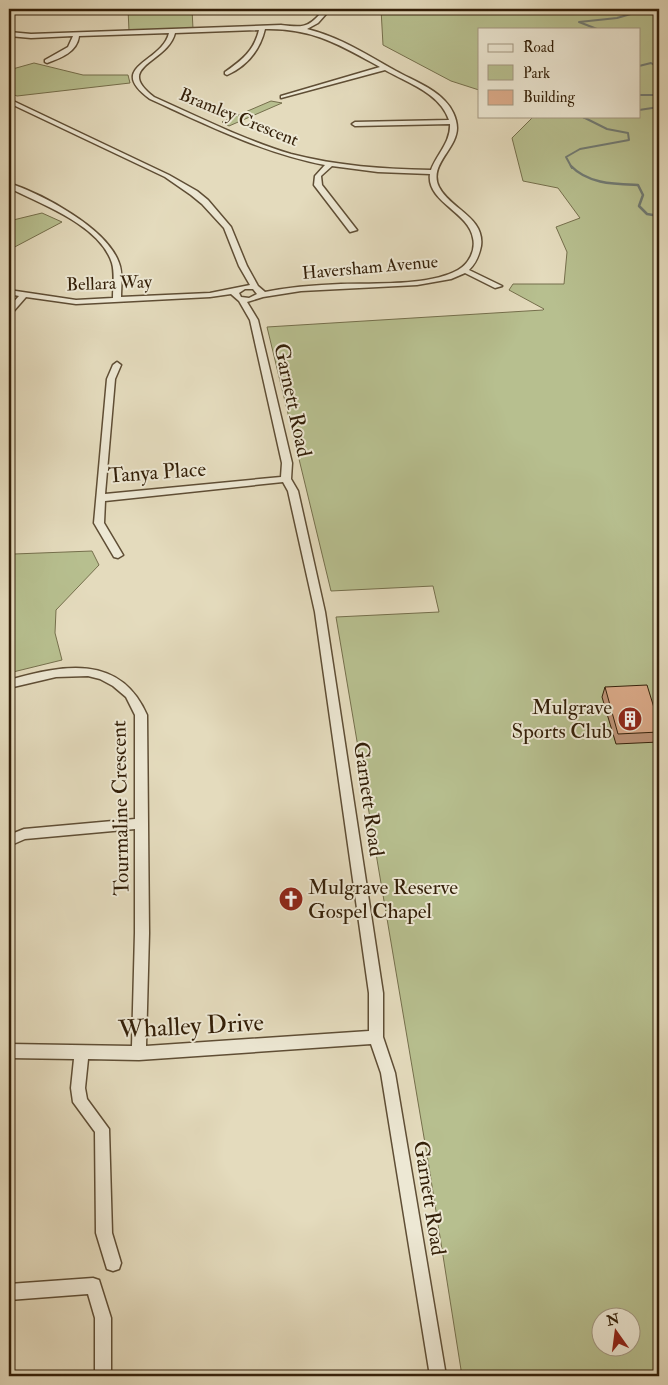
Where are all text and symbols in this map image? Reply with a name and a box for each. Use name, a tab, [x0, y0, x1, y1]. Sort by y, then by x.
legend	[478, 28, 640, 118]
text: Road	[523, 38, 555, 57]
text: Park	[523, 64, 550, 83]
street label: Bramley Crescent	[176, 83, 302, 152]
text: Building	[523, 88, 575, 107]
street label: Haversham Avenue	[301, 250, 440, 285]
street label: Bellara Way	[66, 270, 153, 296]
street label: Garnett Road	[267, 341, 318, 460]
street label: Tanya Place	[107, 456, 207, 489]
place label: Mulgrave Sports Club	[512, 694, 612, 745]
building icon: Mulgrave Sports Club	[617, 706, 643, 732]
street label: Tourmaline Crescent	[105, 720, 136, 896]
street label: Garnett Road	[347, 740, 390, 859]
place label: Mulgrave Reserve Gospel Chapel	[308, 874, 458, 925]
church icon: Mulgrave Reserve Gospel Chapel	[278, 886, 304, 912]
street label: Whalley Drive	[116, 1007, 265, 1046]
street label: Garnett Road	[407, 1139, 452, 1258]
north arrow	[590, 1308, 640, 1358]
text: N	[604, 1310, 622, 1330]

